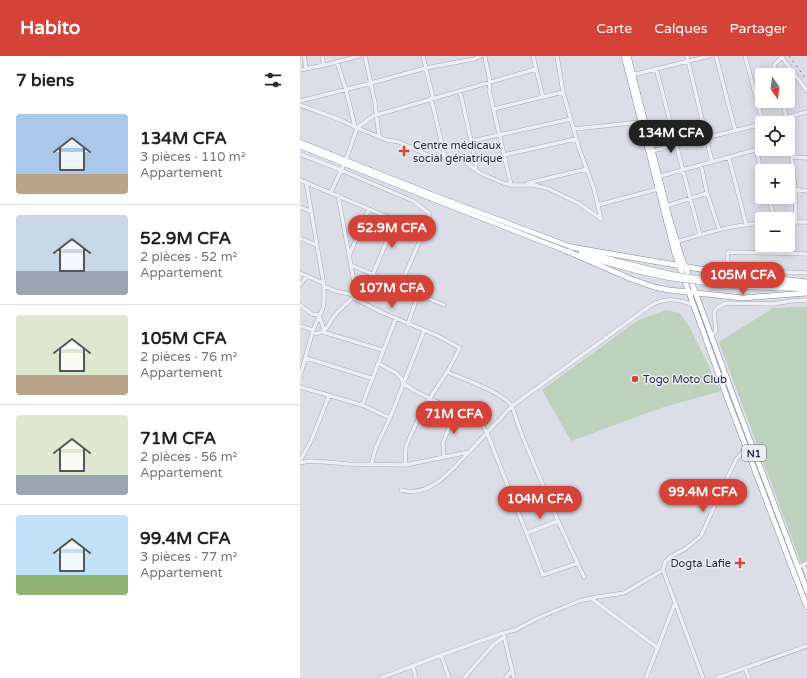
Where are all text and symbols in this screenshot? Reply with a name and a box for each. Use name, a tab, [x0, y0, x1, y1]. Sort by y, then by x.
text: Habito	[20, 17, 80, 39]
text: Carte	[596, 20, 632, 37]
text: Calques	[654, 20, 707, 37]
text: Partager	[729, 20, 787, 37]
north arrow	[755, 68, 795, 108]
map controls	[755, 68, 795, 252]
icon: filters	[262, 69, 284, 91]
text: 7 biens	[16, 70, 74, 91]
button: locate	[755, 116, 795, 156]
pin: 134M CFA	[630, 120, 712, 154]
text: 134M CFA	[638, 125, 704, 141]
text: 134M CFA	[140, 128, 227, 149]
icon: home	[48, 130, 96, 178]
place label: Centre médicaux social gériatrique	[413, 139, 503, 165]
marker: Centre médicaux social gériatrique	[398, 145, 410, 157]
text: 3 pièces · 110 m²	[140, 149, 246, 165]
button: +	[755, 164, 795, 204]
text: Appartement	[140, 165, 223, 181]
button: −	[755, 212, 795, 252]
pin: 52.9M CFA	[346, 215, 438, 249]
text: 52.9M CFA	[357, 220, 427, 236]
text: 52.9M CFA	[140, 228, 231, 249]
icon: home	[48, 231, 96, 279]
text: 2 pièces · 52 m²	[140, 249, 237, 265]
pin: 105M CFA	[702, 262, 784, 296]
text: Appartement	[140, 265, 223, 281]
text: 105M CFA	[710, 267, 776, 283]
pin: 107M CFA	[351, 275, 433, 309]
text: 107M CFA	[359, 280, 425, 296]
text: 105M CFA	[140, 328, 227, 349]
icon: home	[48, 331, 96, 379]
text: 2 pièces · 76 m²	[140, 349, 237, 365]
text: Appartement	[140, 365, 223, 381]
place label: Togo Moto Club	[643, 373, 727, 386]
marker: Togo Moto Club	[630, 374, 640, 384]
pin: 71M CFA	[417, 401, 491, 435]
text: 71M CFA	[425, 406, 483, 422]
text: 71M CFA	[140, 428, 216, 449]
icon: home	[48, 431, 96, 479]
road number: N1	[742, 445, 766, 461]
text: 2 pièces · 56 m²	[140, 449, 237, 465]
text: Appartement	[140, 465, 223, 481]
pin: 99.4M CFA	[657, 479, 749, 513]
text: 99.4M CFA	[668, 484, 738, 500]
pin: 104M CFA	[499, 486, 581, 520]
text: 104M CFA	[507, 491, 573, 507]
text: 99.4M CFA	[140, 528, 231, 549]
icon: home	[48, 531, 96, 579]
text: 3 pièces · 77 m²	[140, 549, 237, 565]
place label: Dogta Lafie	[670, 557, 731, 570]
marker: Dogta Lafie	[734, 557, 746, 569]
text: Appartement	[140, 565, 223, 581]

